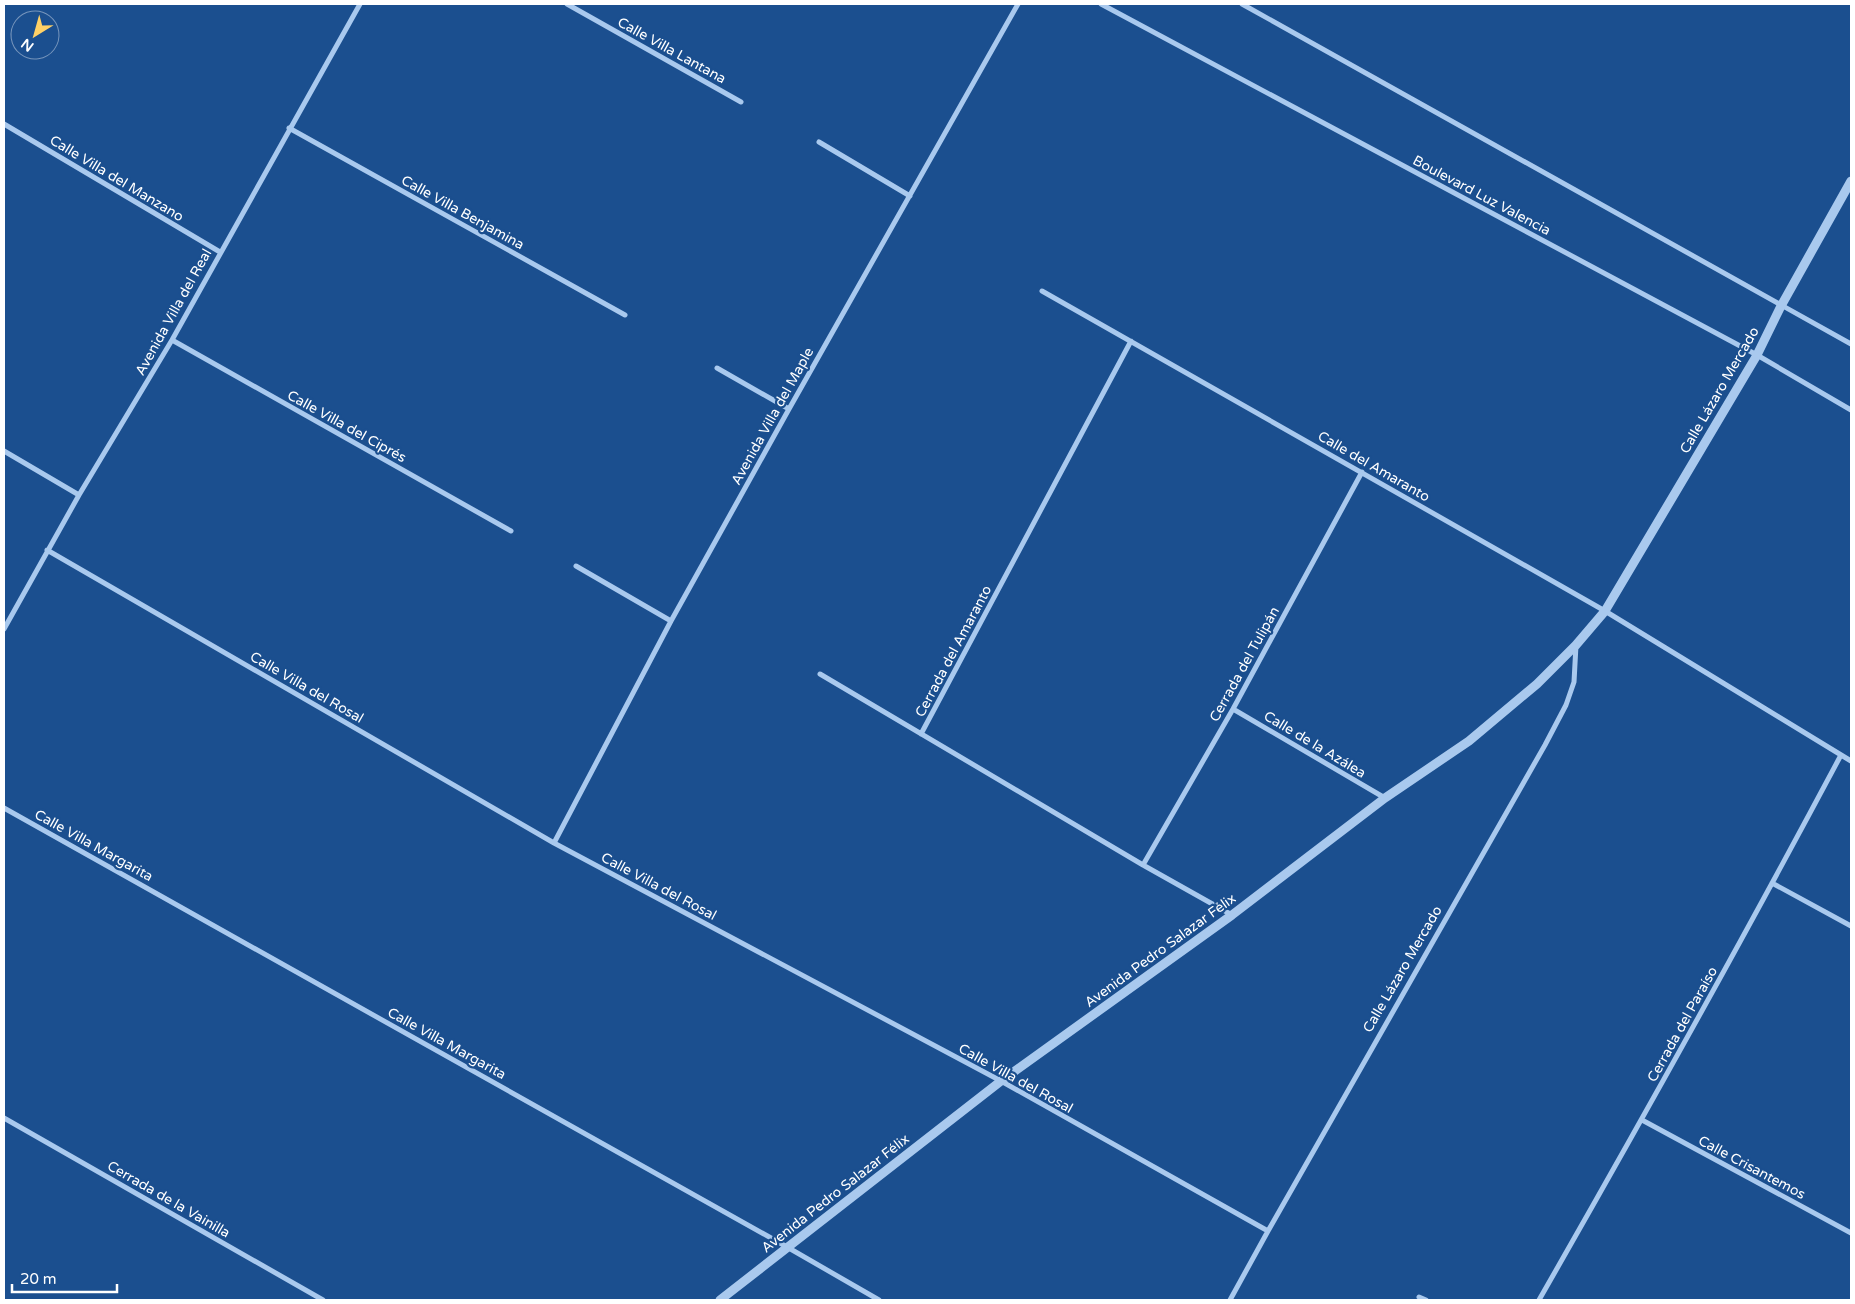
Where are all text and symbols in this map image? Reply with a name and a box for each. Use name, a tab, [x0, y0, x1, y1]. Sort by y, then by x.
north arrow	[10, 10, 60, 60]
street label: Calle Villa Lantana	[614, 14, 729, 87]
text: N	[18, 35, 37, 55]
street label: Calle Villa del Manzano	[47, 132, 187, 225]
street label: Boulevard Luz Valencia	[1410, 152, 1554, 239]
street label: Calle Villa Benjamina	[398, 172, 527, 253]
street label: Avenida Villa del Real	[132, 246, 215, 379]
street label: Calle Lázaro Mercado	[1676, 324, 1763, 457]
street label: Avenida Villa del Maple	[728, 344, 817, 488]
street label: Calle Villa del Ciprés	[284, 387, 409, 466]
street label: Calle del Amaranto	[1315, 427, 1433, 505]
street label: Cerrada del Amaranto	[912, 582, 995, 720]
street label: Cerrada del Tulipán	[1206, 604, 1283, 725]
street label: Calle Villa del Rosal	[247, 648, 366, 727]
street label: Calle de la Azálea	[1261, 707, 1369, 782]
street label: Calle Villa Margarita	[31, 806, 156, 885]
street label: Calle Villa del Rosal	[598, 849, 719, 924]
street label: Avenida Pedro Salazar Félix	[1081, 890, 1239, 1011]
street label: Calle Lázaro Mercado	[1359, 903, 1446, 1036]
street label: Cerrada del Paraíso	[1644, 964, 1721, 1085]
street label: Calle Villa Margarita	[384, 1004, 509, 1083]
street label: Calle Villa del Rosal	[956, 1040, 1076, 1117]
street label: Avenida Pedro Salazar Félix	[758, 1130, 913, 1256]
street label: Calle Crisantemos	[1695, 1132, 1808, 1203]
street label: Cerrada de la Vainilla	[104, 1157, 233, 1242]
scale bar	[12, 1262, 118, 1294]
text: 20 m	[20, 1270, 57, 1288]

